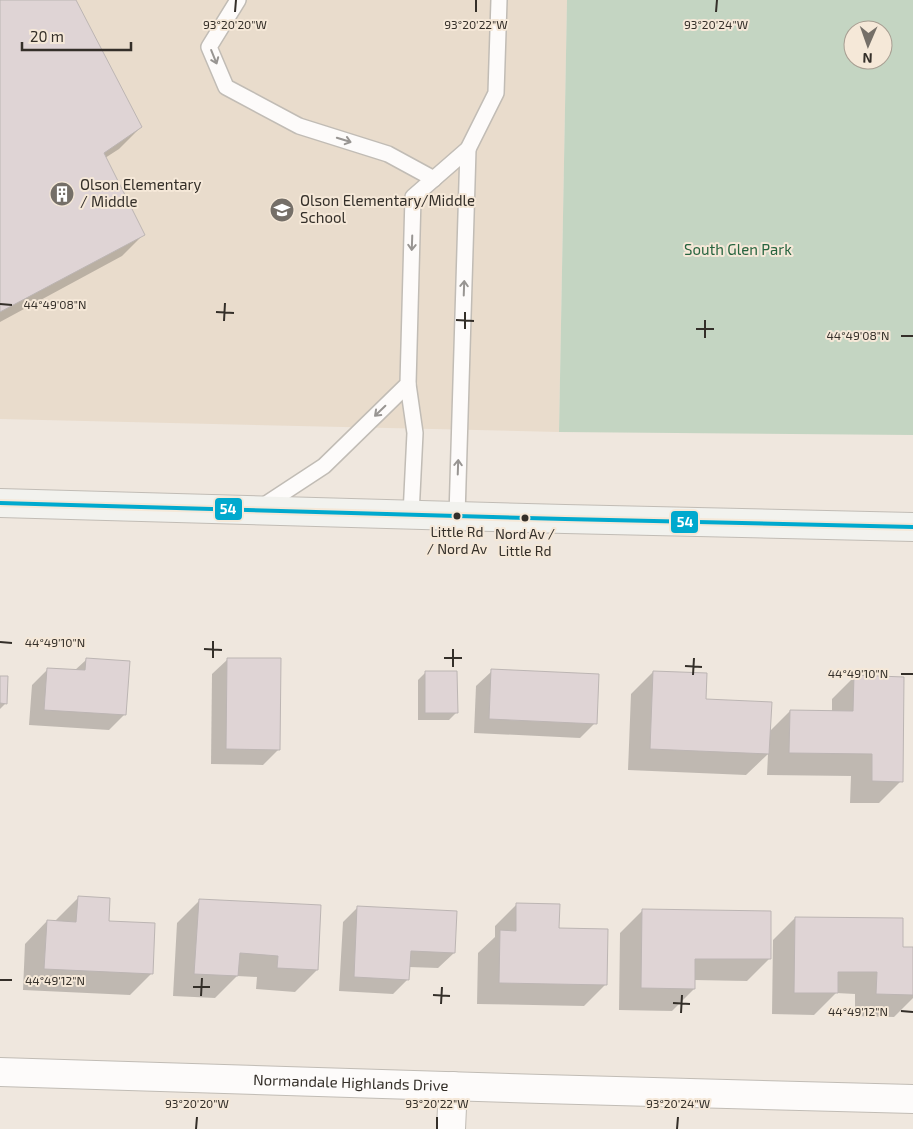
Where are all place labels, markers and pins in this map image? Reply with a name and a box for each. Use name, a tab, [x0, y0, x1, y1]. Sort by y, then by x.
place label: Olson Elementary / Middle	[80, 175, 201, 210]
building icon: Olson Elementary / Middle	[49, 181, 75, 207]
place label: Olson Elementary/Middle School	[300, 191, 475, 226]
school or university icon: Olson Elementary/Middle School	[269, 197, 295, 223]
marker: Little Rd / Nord Av	[452, 511, 462, 521]
marker: Nord Av / Little Rd	[520, 513, 530, 523]
place label: Little Rd / Nord Av	[427, 523, 488, 557]
place label: Nord Av / Little Rd	[495, 525, 555, 559]

